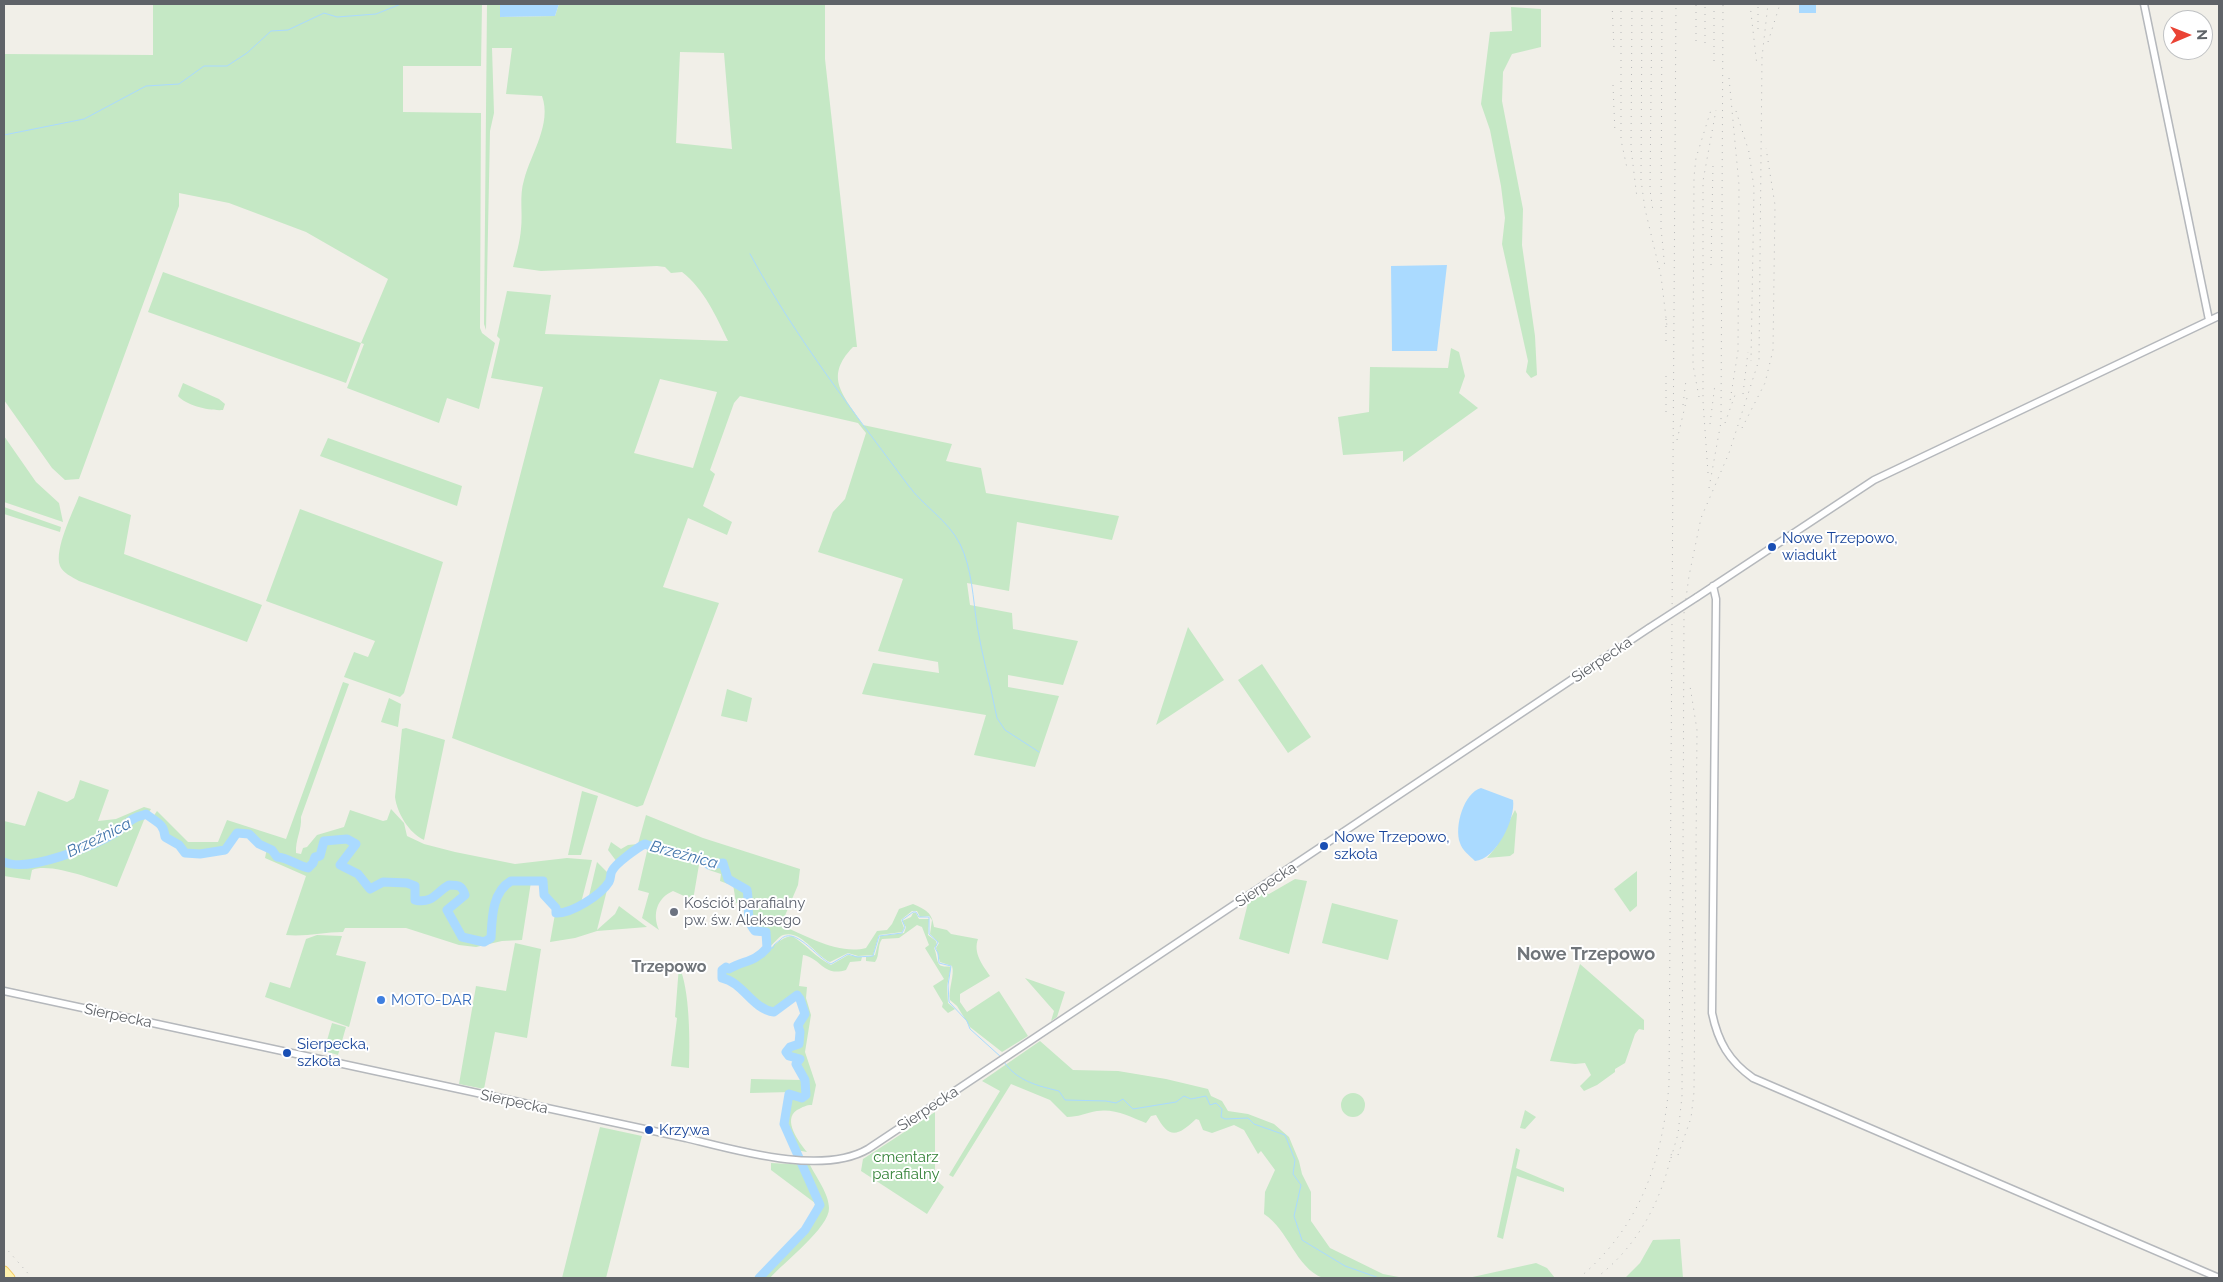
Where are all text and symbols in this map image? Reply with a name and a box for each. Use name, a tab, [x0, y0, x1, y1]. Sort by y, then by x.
north arrow	[2163, 10, 2213, 60]
text: N	[2194, 29, 2210, 40]
place label: Nowe Trzepowo, wiadukt	[1782, 529, 1898, 564]
marker: Nowe Trzepowo, wiadukt	[1766, 541, 1778, 553]
street label: Sierpecka	[1568, 633, 1636, 687]
water label: Brzeźnica	[64, 814, 134, 862]
place label: Nowe Trzepowo, szkoła	[1334, 828, 1450, 863]
water label: Brzeźnica	[648, 837, 720, 873]
marker: Nowe Trzepowo, szkoła	[1318, 840, 1330, 852]
street label: Sierpecka	[1232, 859, 1300, 911]
place label: Kościół parafialny pw. św. Aleksego	[684, 894, 805, 929]
marker: Kościół parafialny pw. św. Aleksego	[668, 906, 680, 918]
district label: Nowe Trzepowo	[1517, 944, 1655, 966]
district label: Trzepowo	[631, 957, 707, 977]
place label: MOTO-DAR	[391, 991, 472, 1009]
marker: MOTO-DAR	[375, 994, 387, 1006]
street label: Sierpecka	[82, 1000, 154, 1032]
place label: Sierpecka, szkoła	[297, 1035, 369, 1070]
marker: Sierpecka, szkoła	[281, 1047, 293, 1059]
street label: Sierpecka	[894, 1083, 962, 1135]
street label: Sierpecka	[478, 1086, 550, 1118]
place label: Krzywa	[659, 1121, 710, 1139]
marker: Krzywa	[643, 1124, 655, 1136]
park label: cmentarz parafialny	[872, 1148, 940, 1183]

